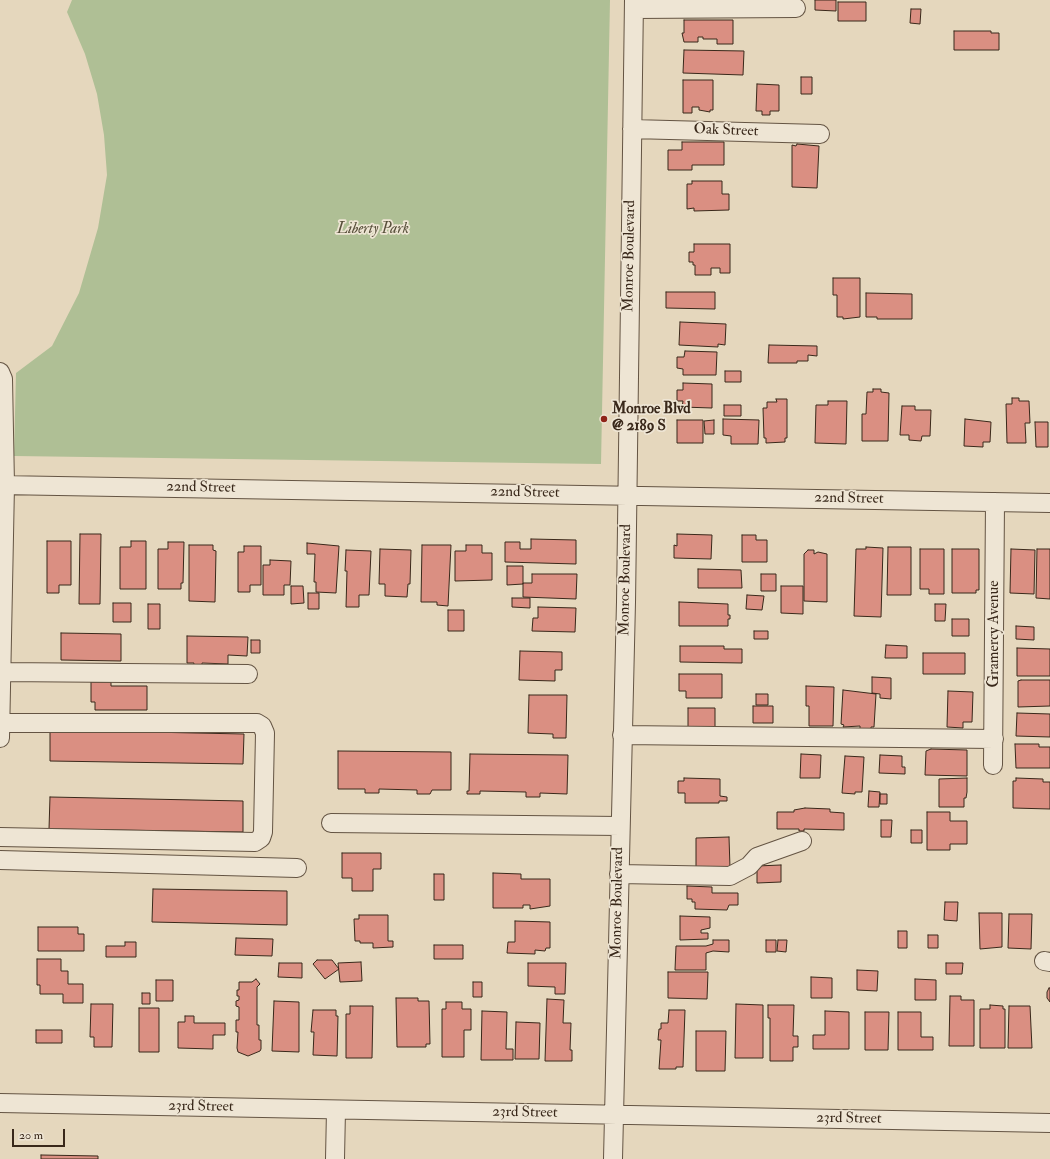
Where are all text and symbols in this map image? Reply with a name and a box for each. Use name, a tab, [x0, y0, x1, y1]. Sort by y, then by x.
street label: Oak Street	[693, 121, 759, 141]
street label: Monroe Boulevard	[620, 200, 640, 312]
park label: Liberty Park	[337, 221, 409, 239]
place label: Monroe Blvd @ 2189 S	[612, 401, 691, 436]
marker: Monroe Blvd @ 2189 S	[599, 414, 609, 424]
street label: 22nd Street	[166, 478, 236, 498]
street label: 22nd Street	[490, 483, 560, 503]
street label: 22nd Street	[814, 489, 884, 509]
street label: Monroe Boulevard	[616, 524, 636, 636]
street label: Gramercy Avenue	[986, 581, 1004, 687]
street label: Monroe Boulevard	[608, 847, 628, 959]
street label: 23rd Street	[168, 1097, 234, 1117]
street label: 23rd Street	[492, 1103, 558, 1123]
street label: 23rd Street	[816, 1109, 882, 1129]
scale bar	[14, 1121, 67, 1147]
text: 20 m	[19, 1128, 43, 1143]

